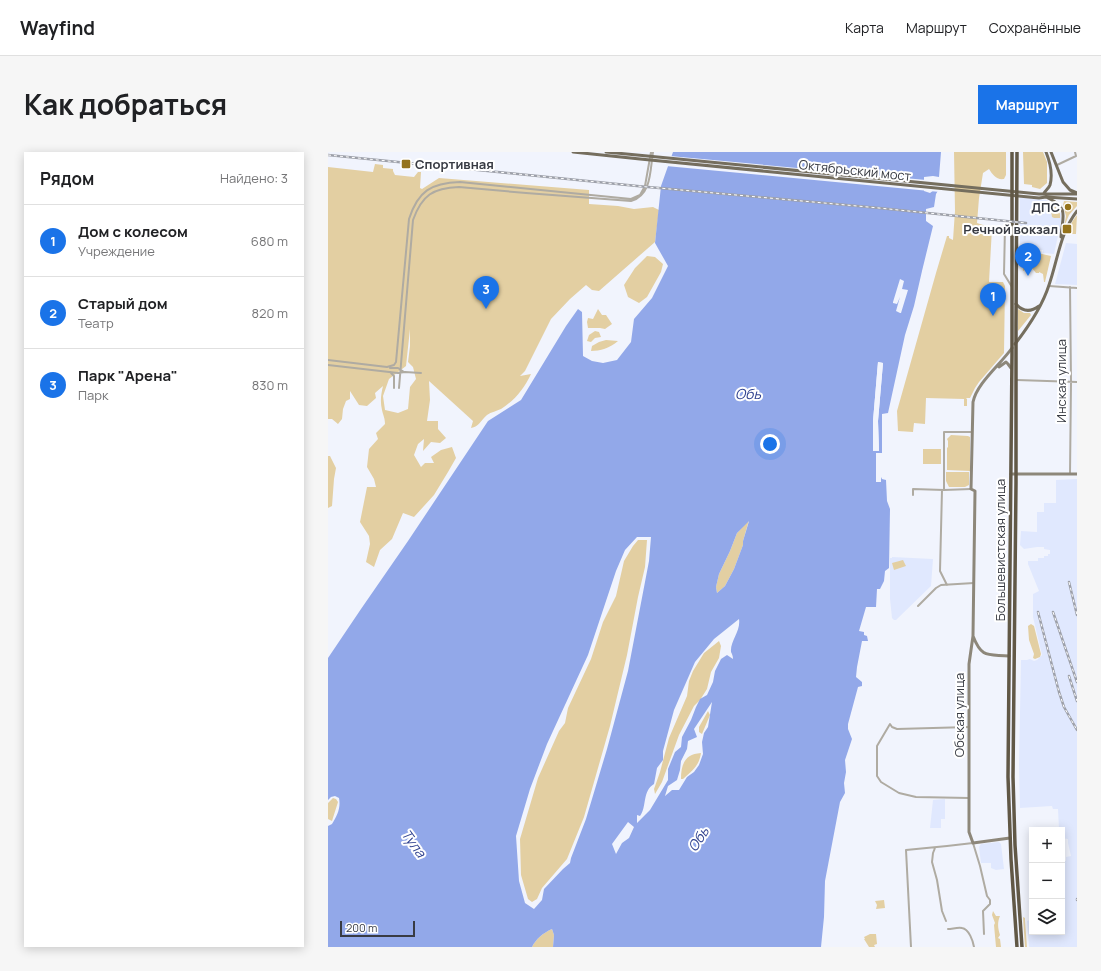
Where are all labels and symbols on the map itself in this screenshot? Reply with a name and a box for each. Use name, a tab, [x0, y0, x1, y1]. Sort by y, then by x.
place label: Спортивная	[415, 155, 494, 173]
street label: Октябрьский мост	[798, 155, 912, 185]
marker: Спортивная	[400, 158, 412, 170]
place label: ДПС	[1031, 198, 1060, 216]
marker: ДПС	[1063, 202, 1073, 212]
place label: Речной вокзал	[963, 220, 1058, 238]
marker: Речной вокзал	[1061, 223, 1073, 235]
pin: 2	[1015, 243, 1041, 276]
pin: 3	[473, 276, 499, 309]
pin: 1	[980, 283, 1006, 316]
street label: Инская улица	[1052, 339, 1070, 423]
water label: Обь	[735, 384, 761, 403]
your location	[760, 434, 780, 454]
street label: Большевистская улица	[991, 479, 1009, 621]
street label: Обская улица	[950, 673, 968, 757]
water label: Обь	[683, 823, 713, 855]
water label: Тула	[397, 825, 431, 862]
scale bar	[340, 919, 415, 938]

